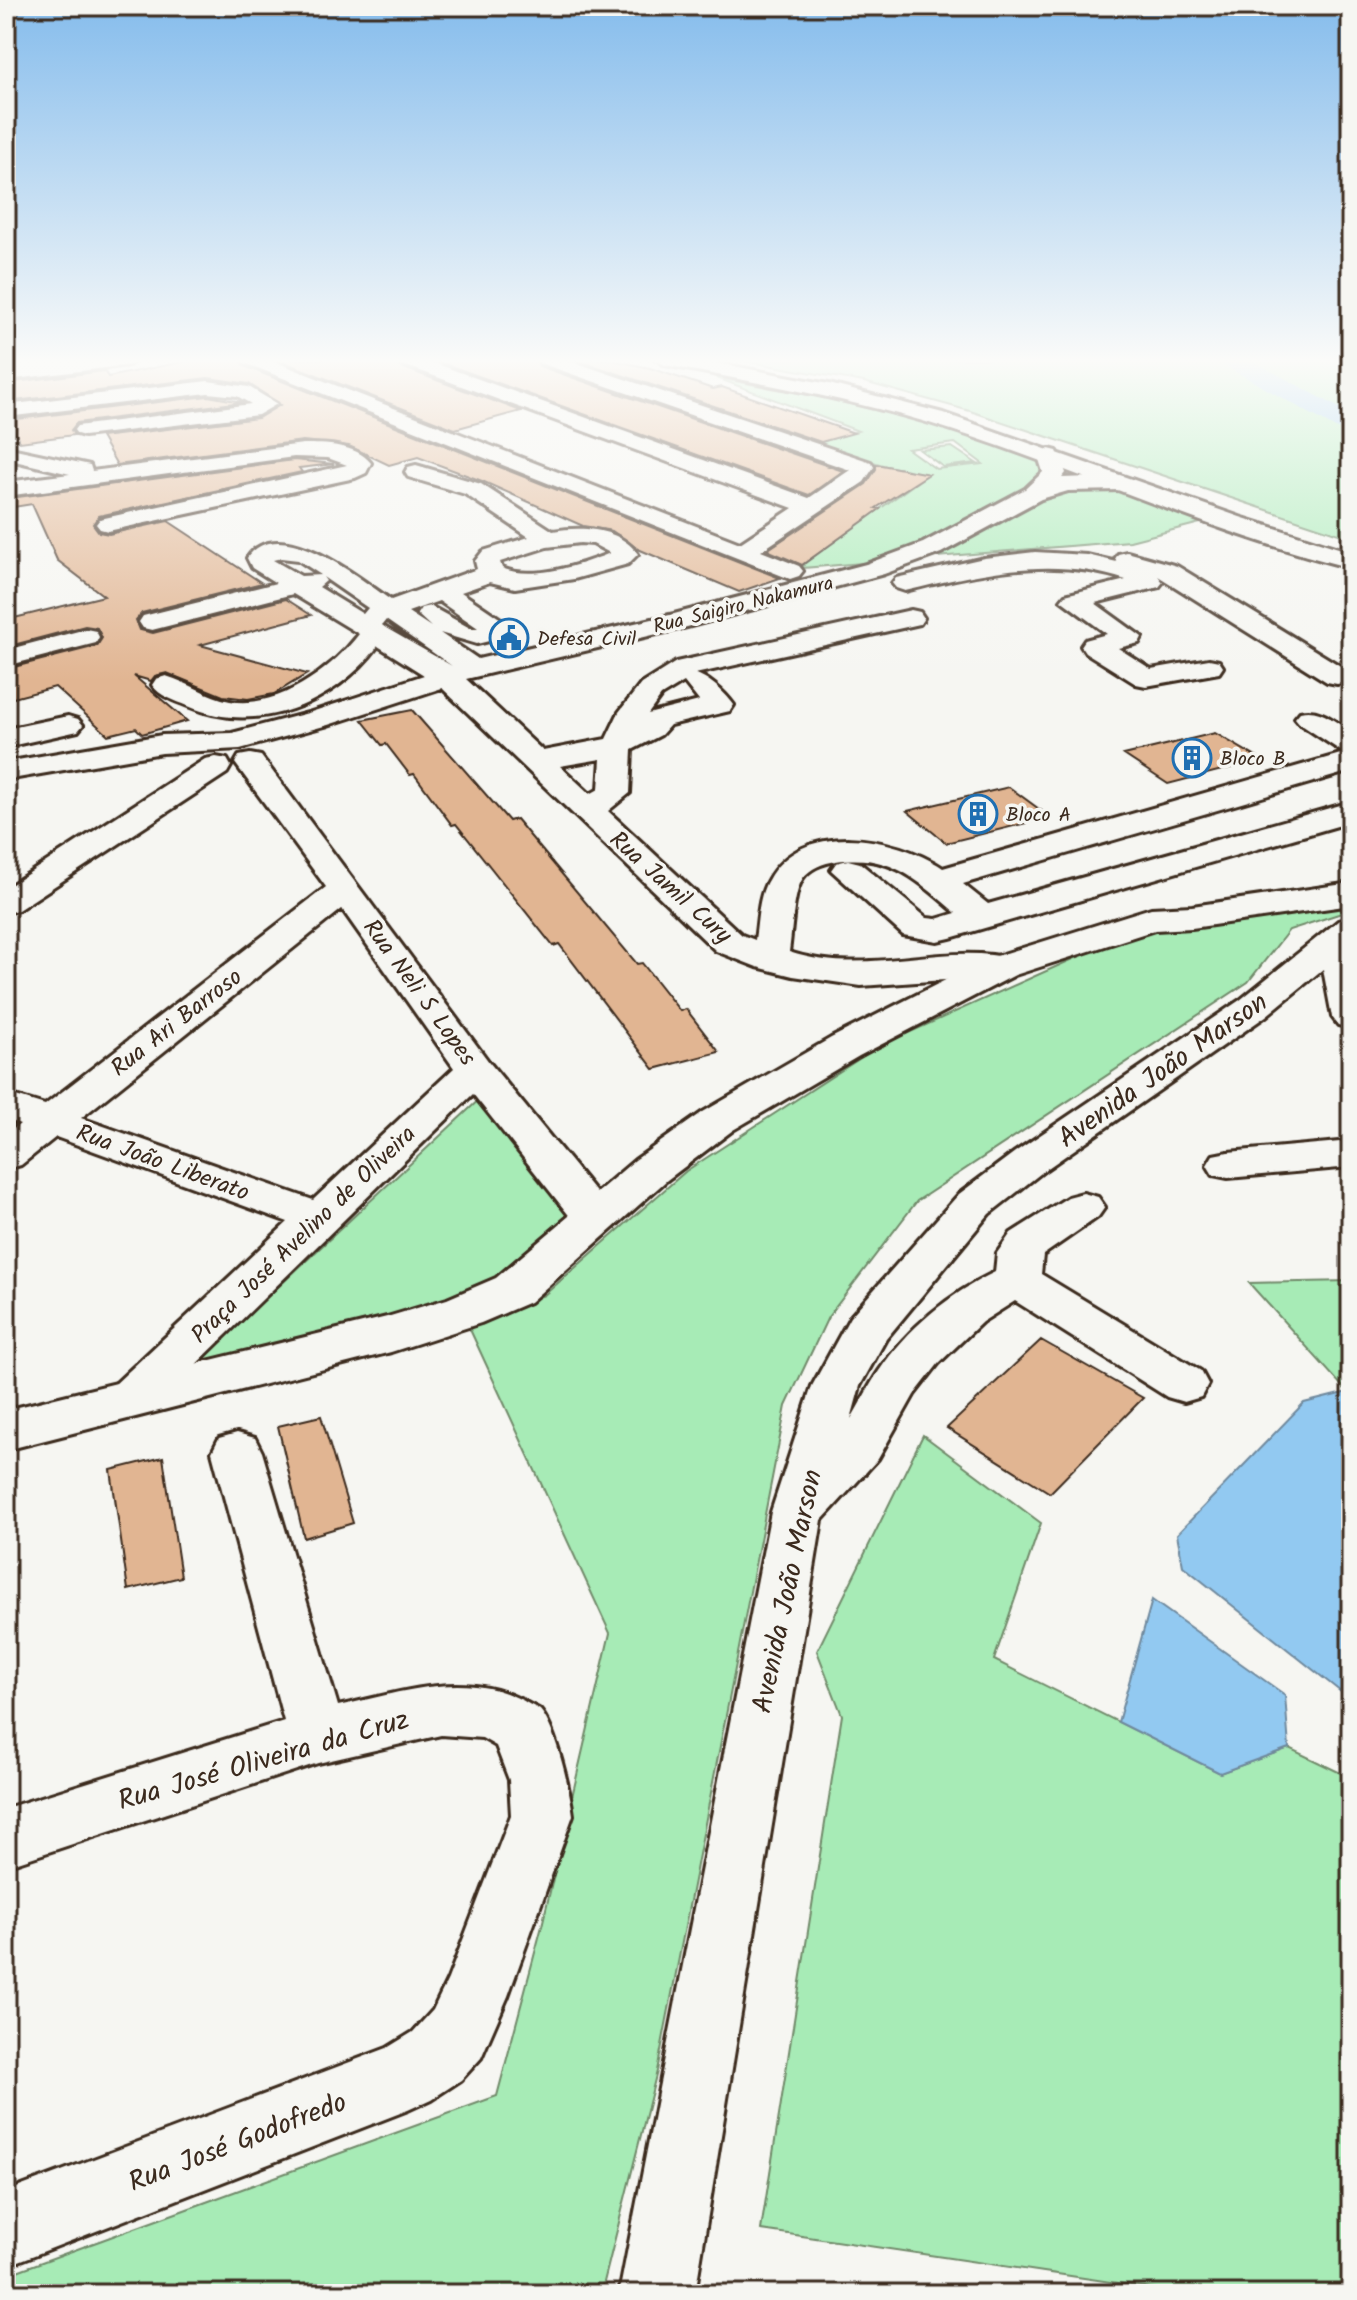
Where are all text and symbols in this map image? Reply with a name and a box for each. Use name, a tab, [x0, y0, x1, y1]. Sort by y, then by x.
street label: Rua Saigiro Nakamura	[650, 568, 837, 644]
public building icon: Defesa Civil	[488, 617, 530, 659]
place label: Defesa Civil	[537, 624, 636, 656]
building icon: Bloco B	[1171, 737, 1213, 779]
place label: Bloco B	[1220, 744, 1285, 776]
building icon: Bloco A	[957, 793, 999, 835]
place label: Bloco A	[1006, 800, 1071, 832]
street label: Rua Jamil Cury	[600, 822, 741, 955]
street label: Rua Neli S Lopes	[352, 911, 486, 1075]
street label: Rua Ari Barroso	[102, 959, 252, 1087]
street label: Avenida João Marson	[1049, 981, 1278, 1161]
street label: Rua João Liberato	[70, 1114, 255, 1213]
street label: Praça José Avelino de Oliveira	[182, 1116, 426, 1354]
street label: Avenida João Marson	[741, 1465, 836, 1718]
street label: Rua José Oliveira da Cruz	[113, 1698, 415, 1825]
street label: Rua José Godofredo	[122, 2081, 354, 2206]

